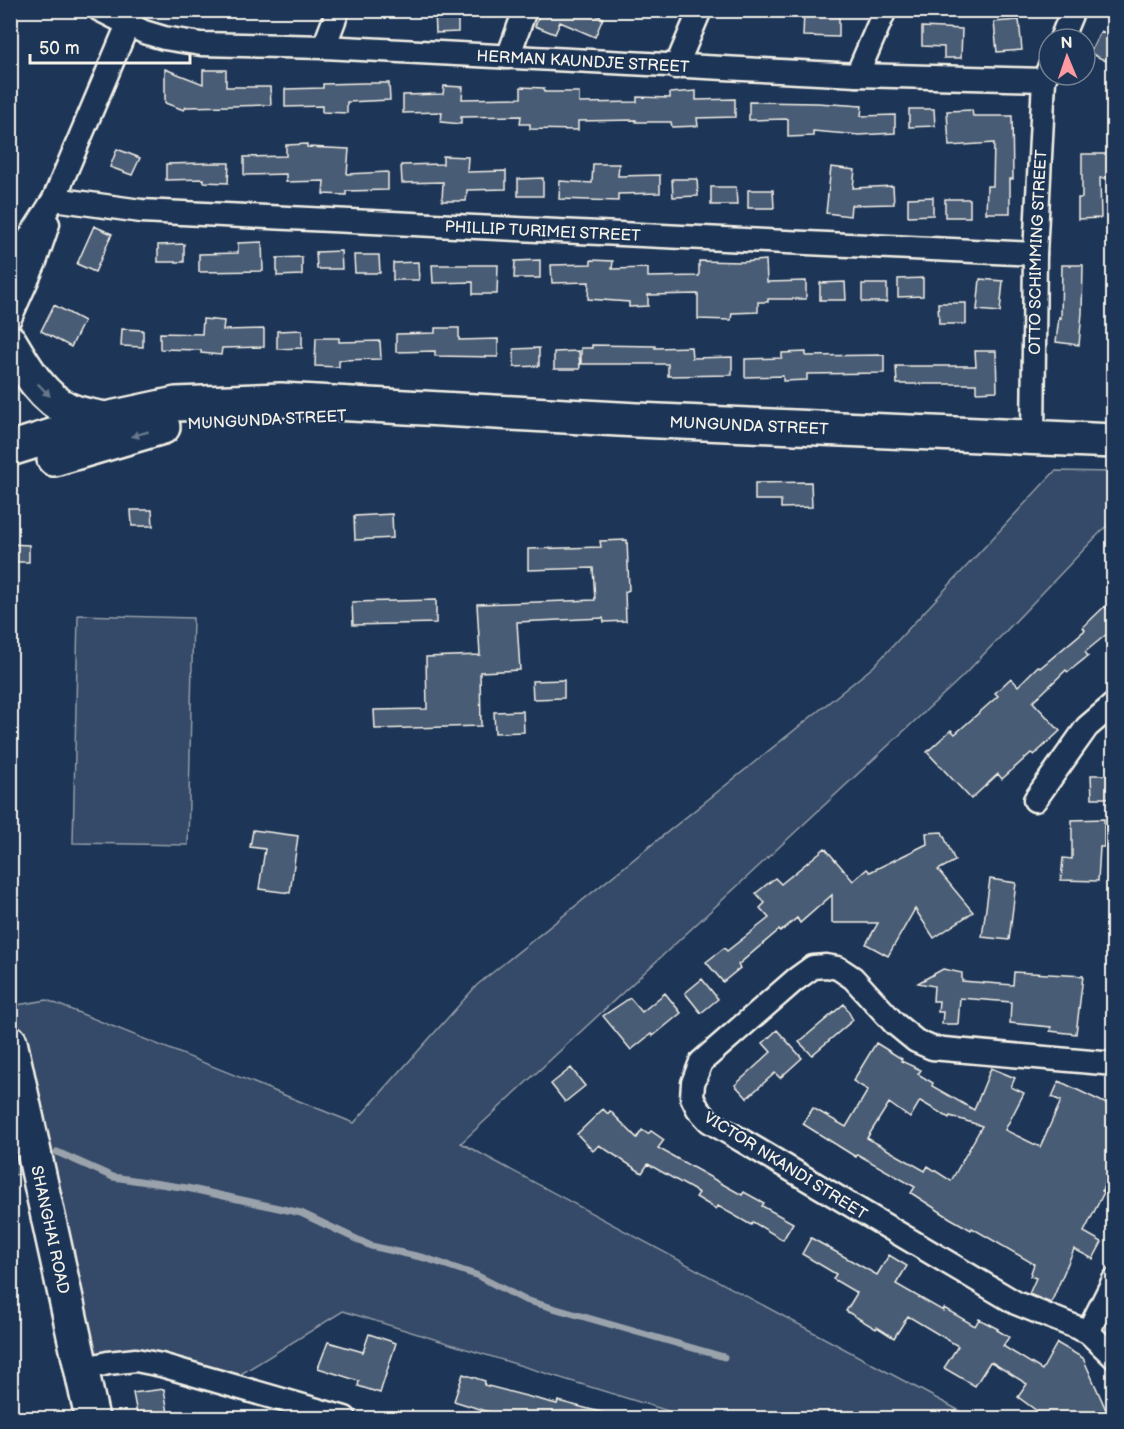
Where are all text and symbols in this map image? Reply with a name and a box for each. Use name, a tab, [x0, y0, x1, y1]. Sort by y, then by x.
scale bar	[30, 27, 190, 65]
north arrow	[1037, 27, 1097, 87]
text: N	[1060, 34, 1073, 53]
text: 50 m	[39, 38, 80, 59]
street label: HERMAN KAUNDJE STREET	[476, 47, 690, 77]
street label: OTTO SCHIMMING STREET	[1026, 149, 1051, 355]
street label: PHILLIP TURIMEI STREET	[444, 218, 641, 246]
one-way arrow	[37, 382, 51, 396]
street label: MUNGUNDA STREET	[187, 407, 348, 434]
street label: MUNGUNDA STREET	[669, 413, 829, 439]
one-way arrow	[131, 430, 149, 439]
street label: VICTOR NKANDI STREET	[700, 1108, 871, 1224]
street label: SHANGHAI ROAD	[26, 1164, 73, 1296]

